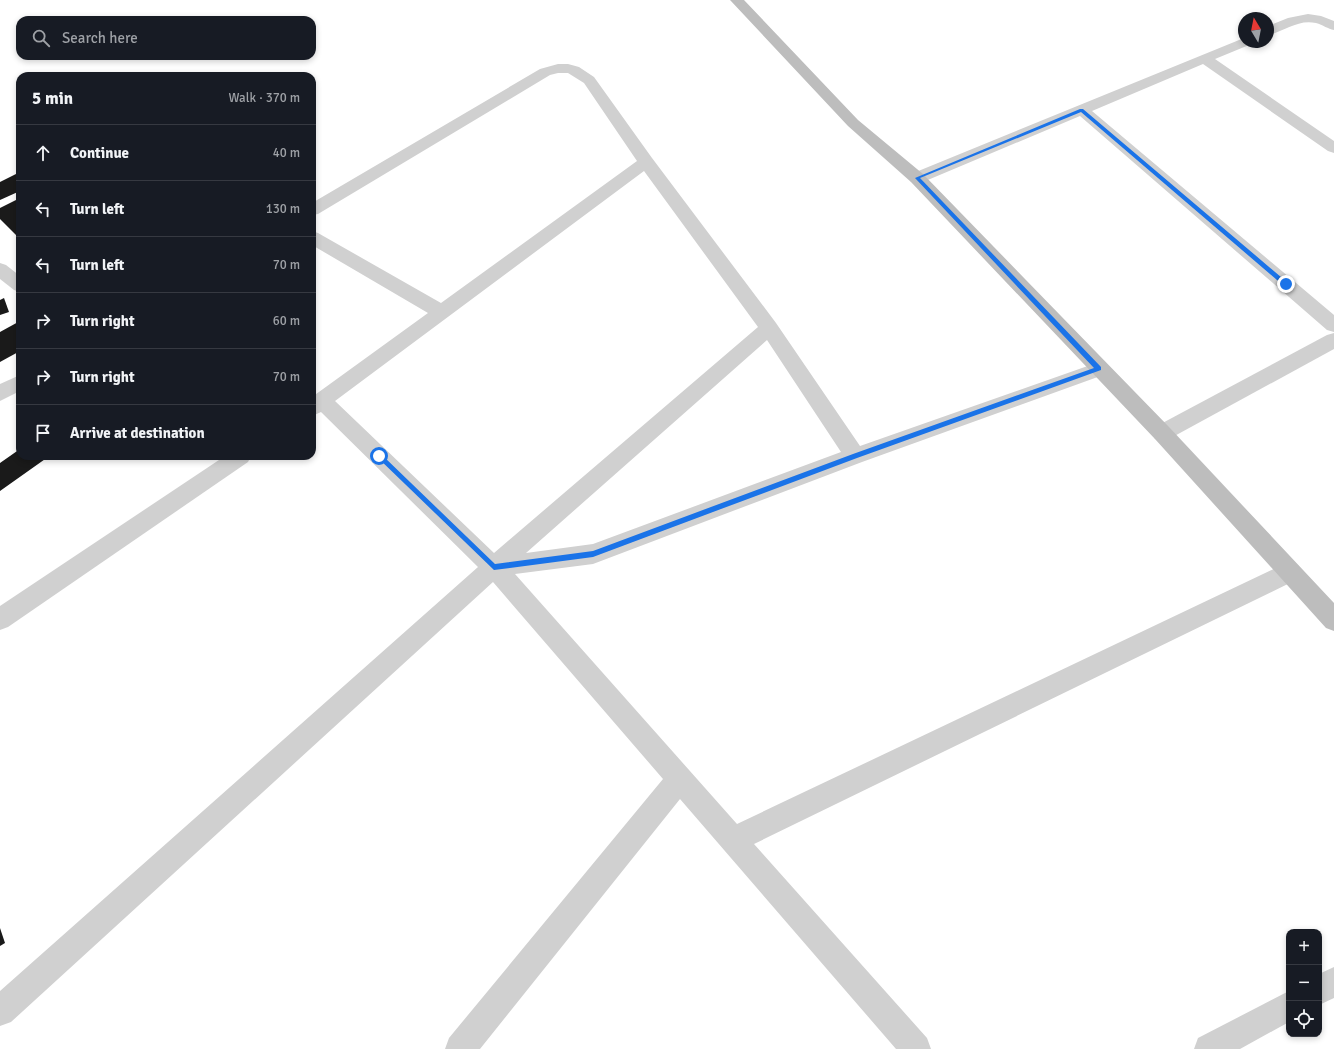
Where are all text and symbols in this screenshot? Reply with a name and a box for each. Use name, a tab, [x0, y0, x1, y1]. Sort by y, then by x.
north arrow	[1238, 12, 1274, 48]
search box	[16, 16, 316, 60]
icon: search	[30, 27, 52, 49]
text: Search here	[62, 29, 138, 47]
text: 5 min	[32, 88, 73, 109]
text: Walk · 370 m	[229, 90, 300, 106]
icon: ahead	[32, 142, 54, 164]
text: Continue	[70, 144, 129, 162]
text: 40 m	[273, 145, 300, 161]
icon: left	[32, 198, 54, 220]
text: Turn left	[70, 200, 124, 218]
text: 130 m	[266, 201, 300, 217]
icon: left	[32, 254, 54, 276]
text: Turn left	[70, 256, 124, 274]
text: 70 m	[273, 257, 300, 273]
route end	[1277, 275, 1295, 293]
icon: right	[32, 310, 54, 332]
text: Turn right	[70, 312, 135, 330]
text: 60 m	[273, 313, 300, 329]
icon: right	[32, 366, 54, 388]
text: Turn right	[70, 368, 135, 386]
text: 70 m	[273, 369, 300, 385]
icon: arrive	[32, 422, 54, 444]
text: Arrive at destination	[70, 424, 205, 442]
route start	[370, 447, 388, 465]
map controls	[1286, 929, 1322, 1037]
button: +	[1286, 929, 1322, 965]
button: −	[1286, 965, 1322, 1001]
button: locate	[1286, 1001, 1322, 1037]

